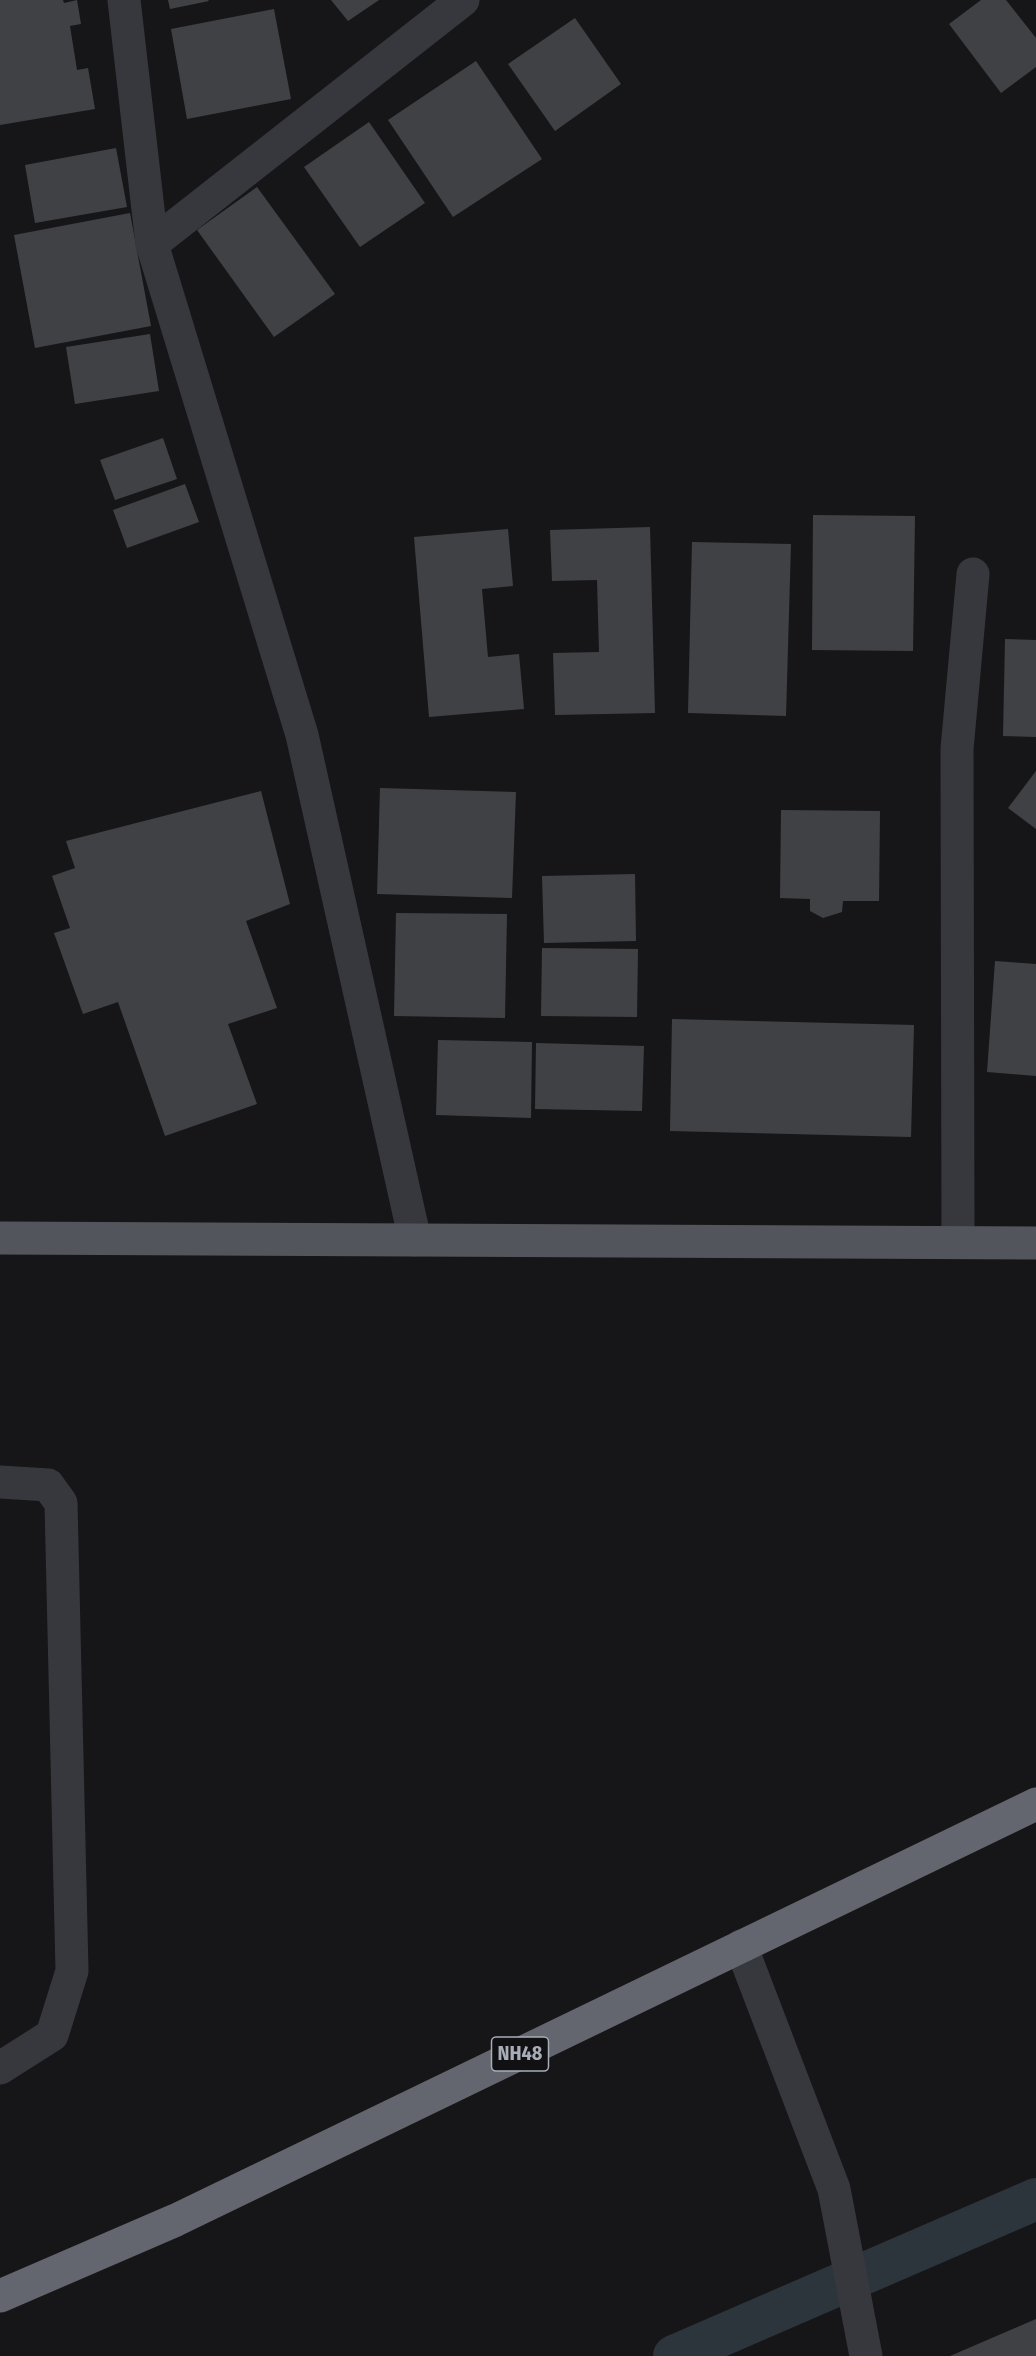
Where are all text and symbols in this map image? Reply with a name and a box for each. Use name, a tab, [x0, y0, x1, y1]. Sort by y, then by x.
road number: NH48	[492, 2037, 548, 2071]

